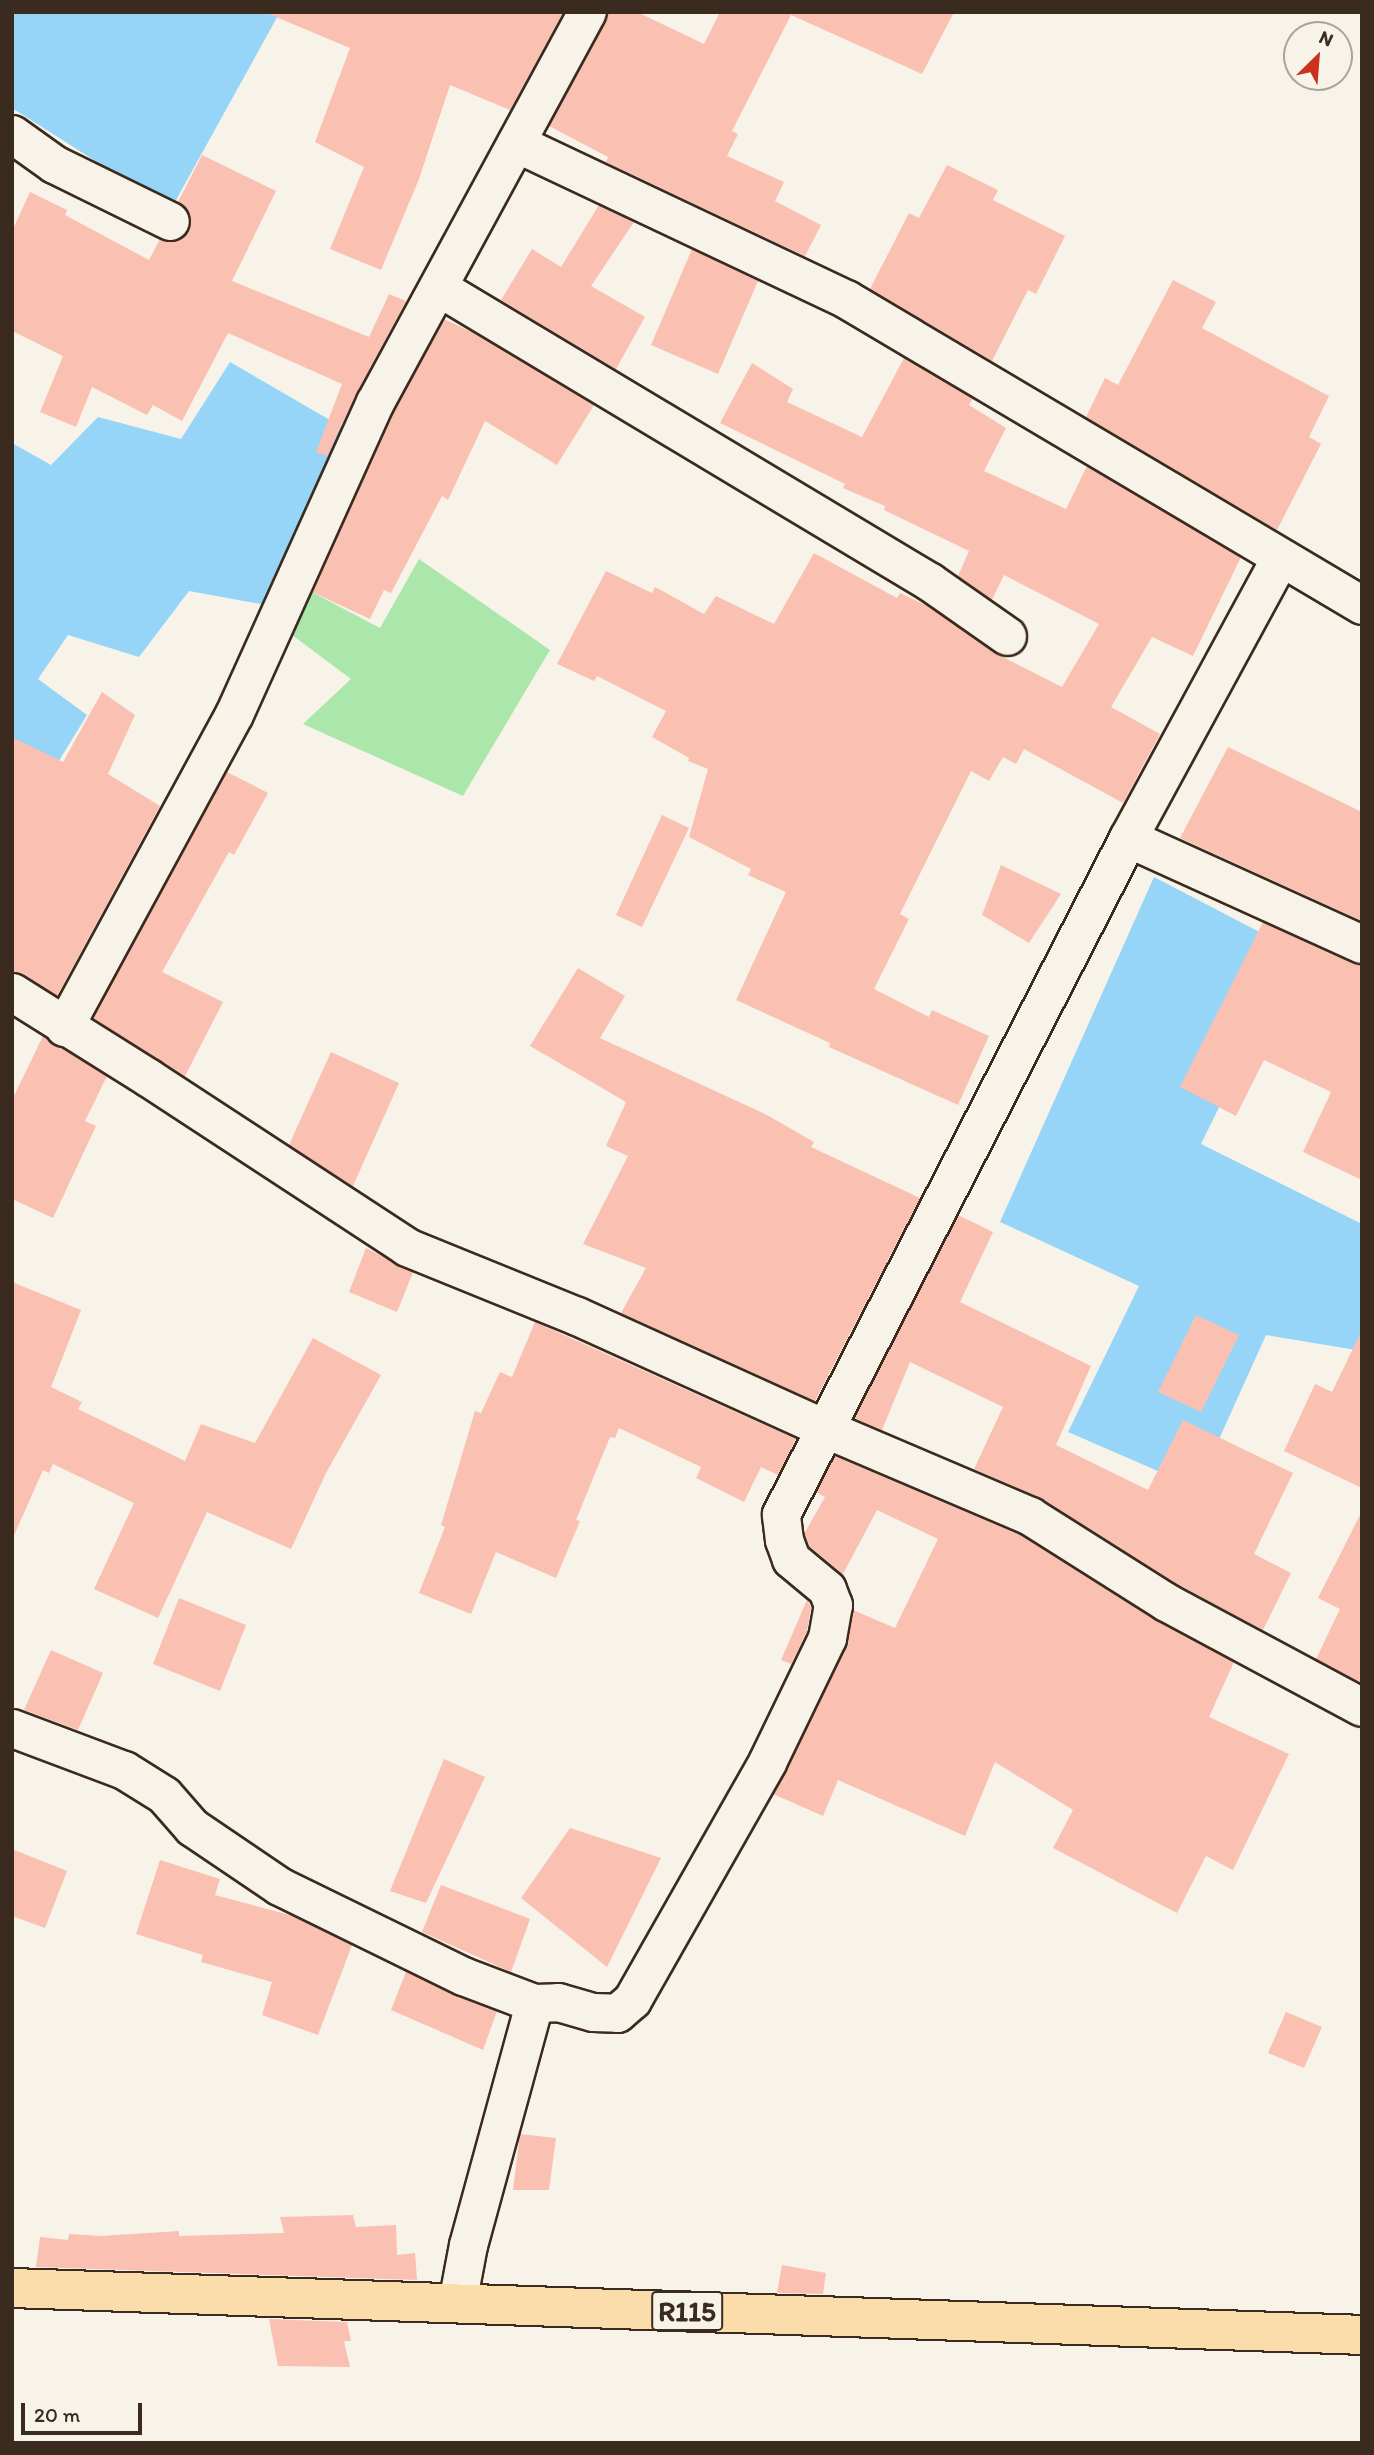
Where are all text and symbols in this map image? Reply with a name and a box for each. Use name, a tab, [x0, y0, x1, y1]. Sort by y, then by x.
north arrow	[1283, 21, 1353, 91]
text: N	[1316, 25, 1337, 51]
road number: R115	[650, 2286, 724, 2336]
scale bar	[24, 2388, 145, 2432]
text: 20 m	[34, 2402, 80, 2427]

